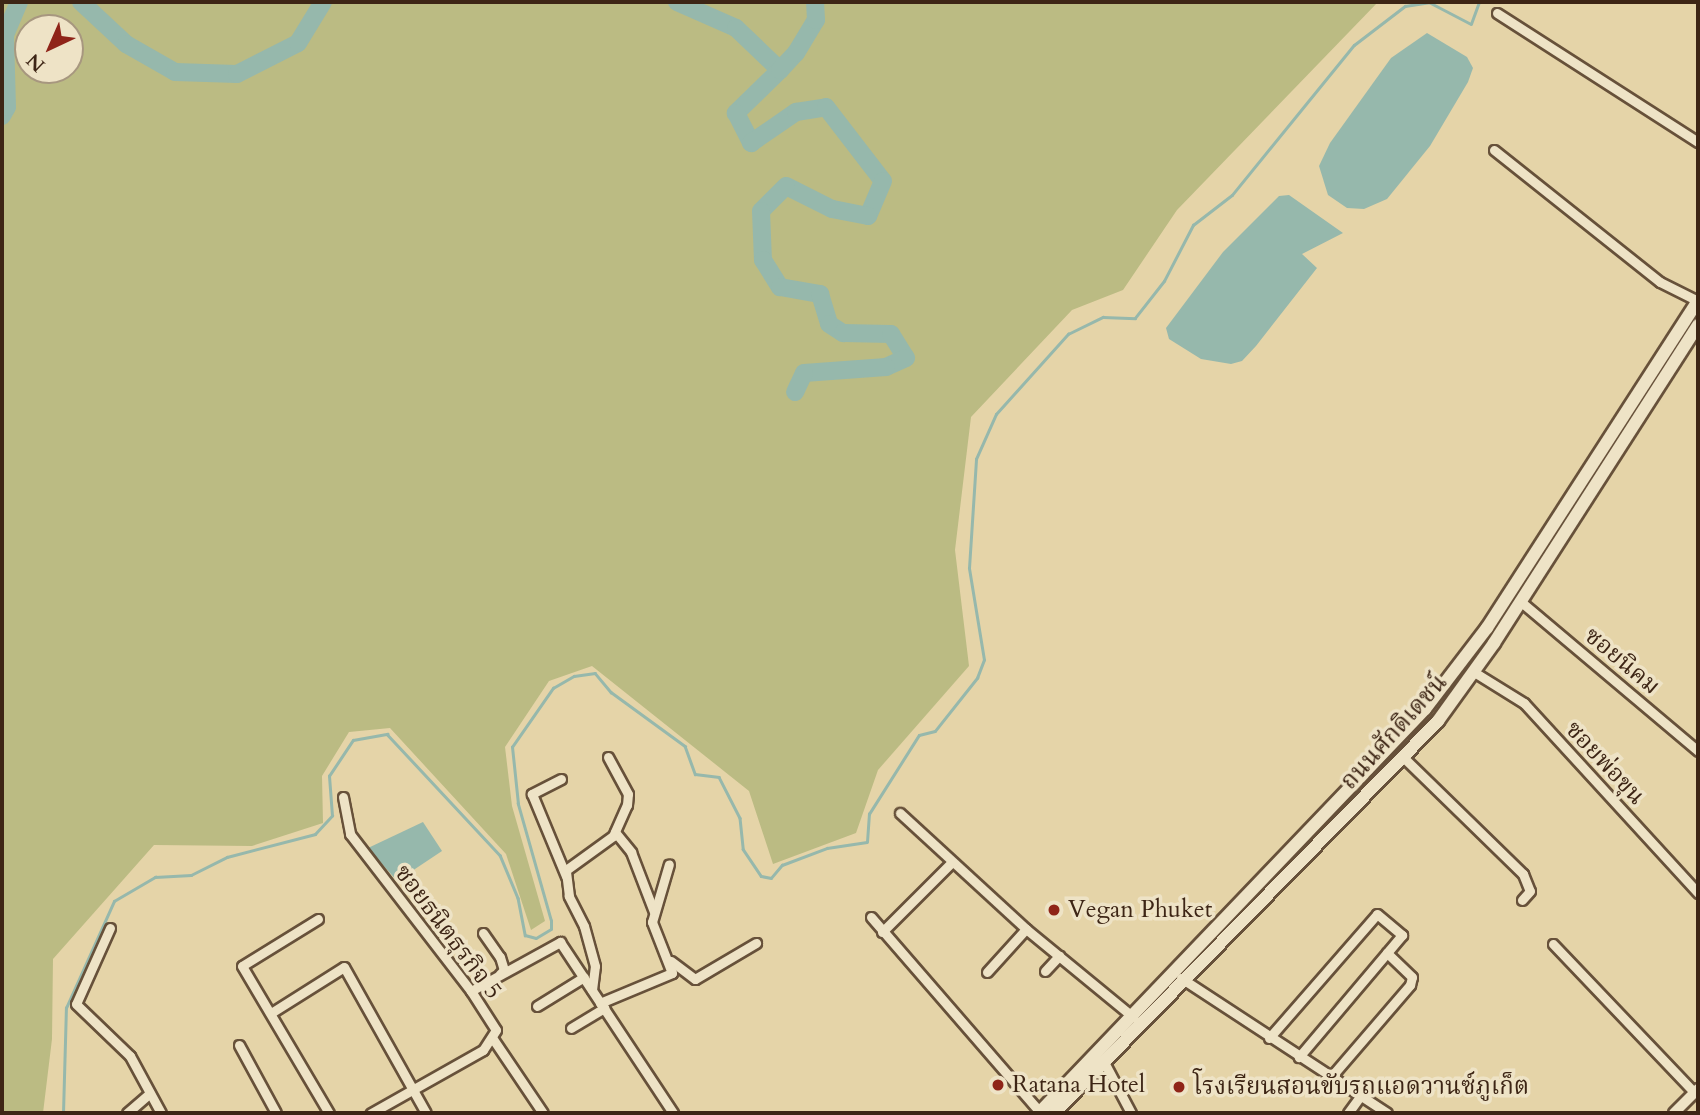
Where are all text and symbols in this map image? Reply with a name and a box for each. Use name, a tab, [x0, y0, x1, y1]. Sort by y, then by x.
north arrow	[14, 14, 84, 84]
text: N	[21, 48, 51, 78]
street label: ซอยนิคม	[1578, 621, 1666, 701]
street label: ถนนศักดิเดชน์	[1335, 668, 1453, 796]
street label: ซอยพ่อขุน	[1559, 715, 1651, 811]
street label: ซอยธนิตธุรกิจ 5	[388, 859, 508, 1005]
place label: Vegan Phuket	[1068, 896, 1212, 924]
marker: Vegan Phuket	[1046, 902, 1062, 918]
place label: Ratana Hotel	[1012, 1071, 1145, 1099]
place label: โรงเรียนสอนขับรถแอดวานซ์ภูเก็ต	[1193, 1073, 1529, 1101]
marker: Ratana Hotel	[990, 1077, 1006, 1093]
marker: โรงเรียนสอนขับรถแอดวานซ์ภูเก็ต	[1171, 1079, 1187, 1095]

